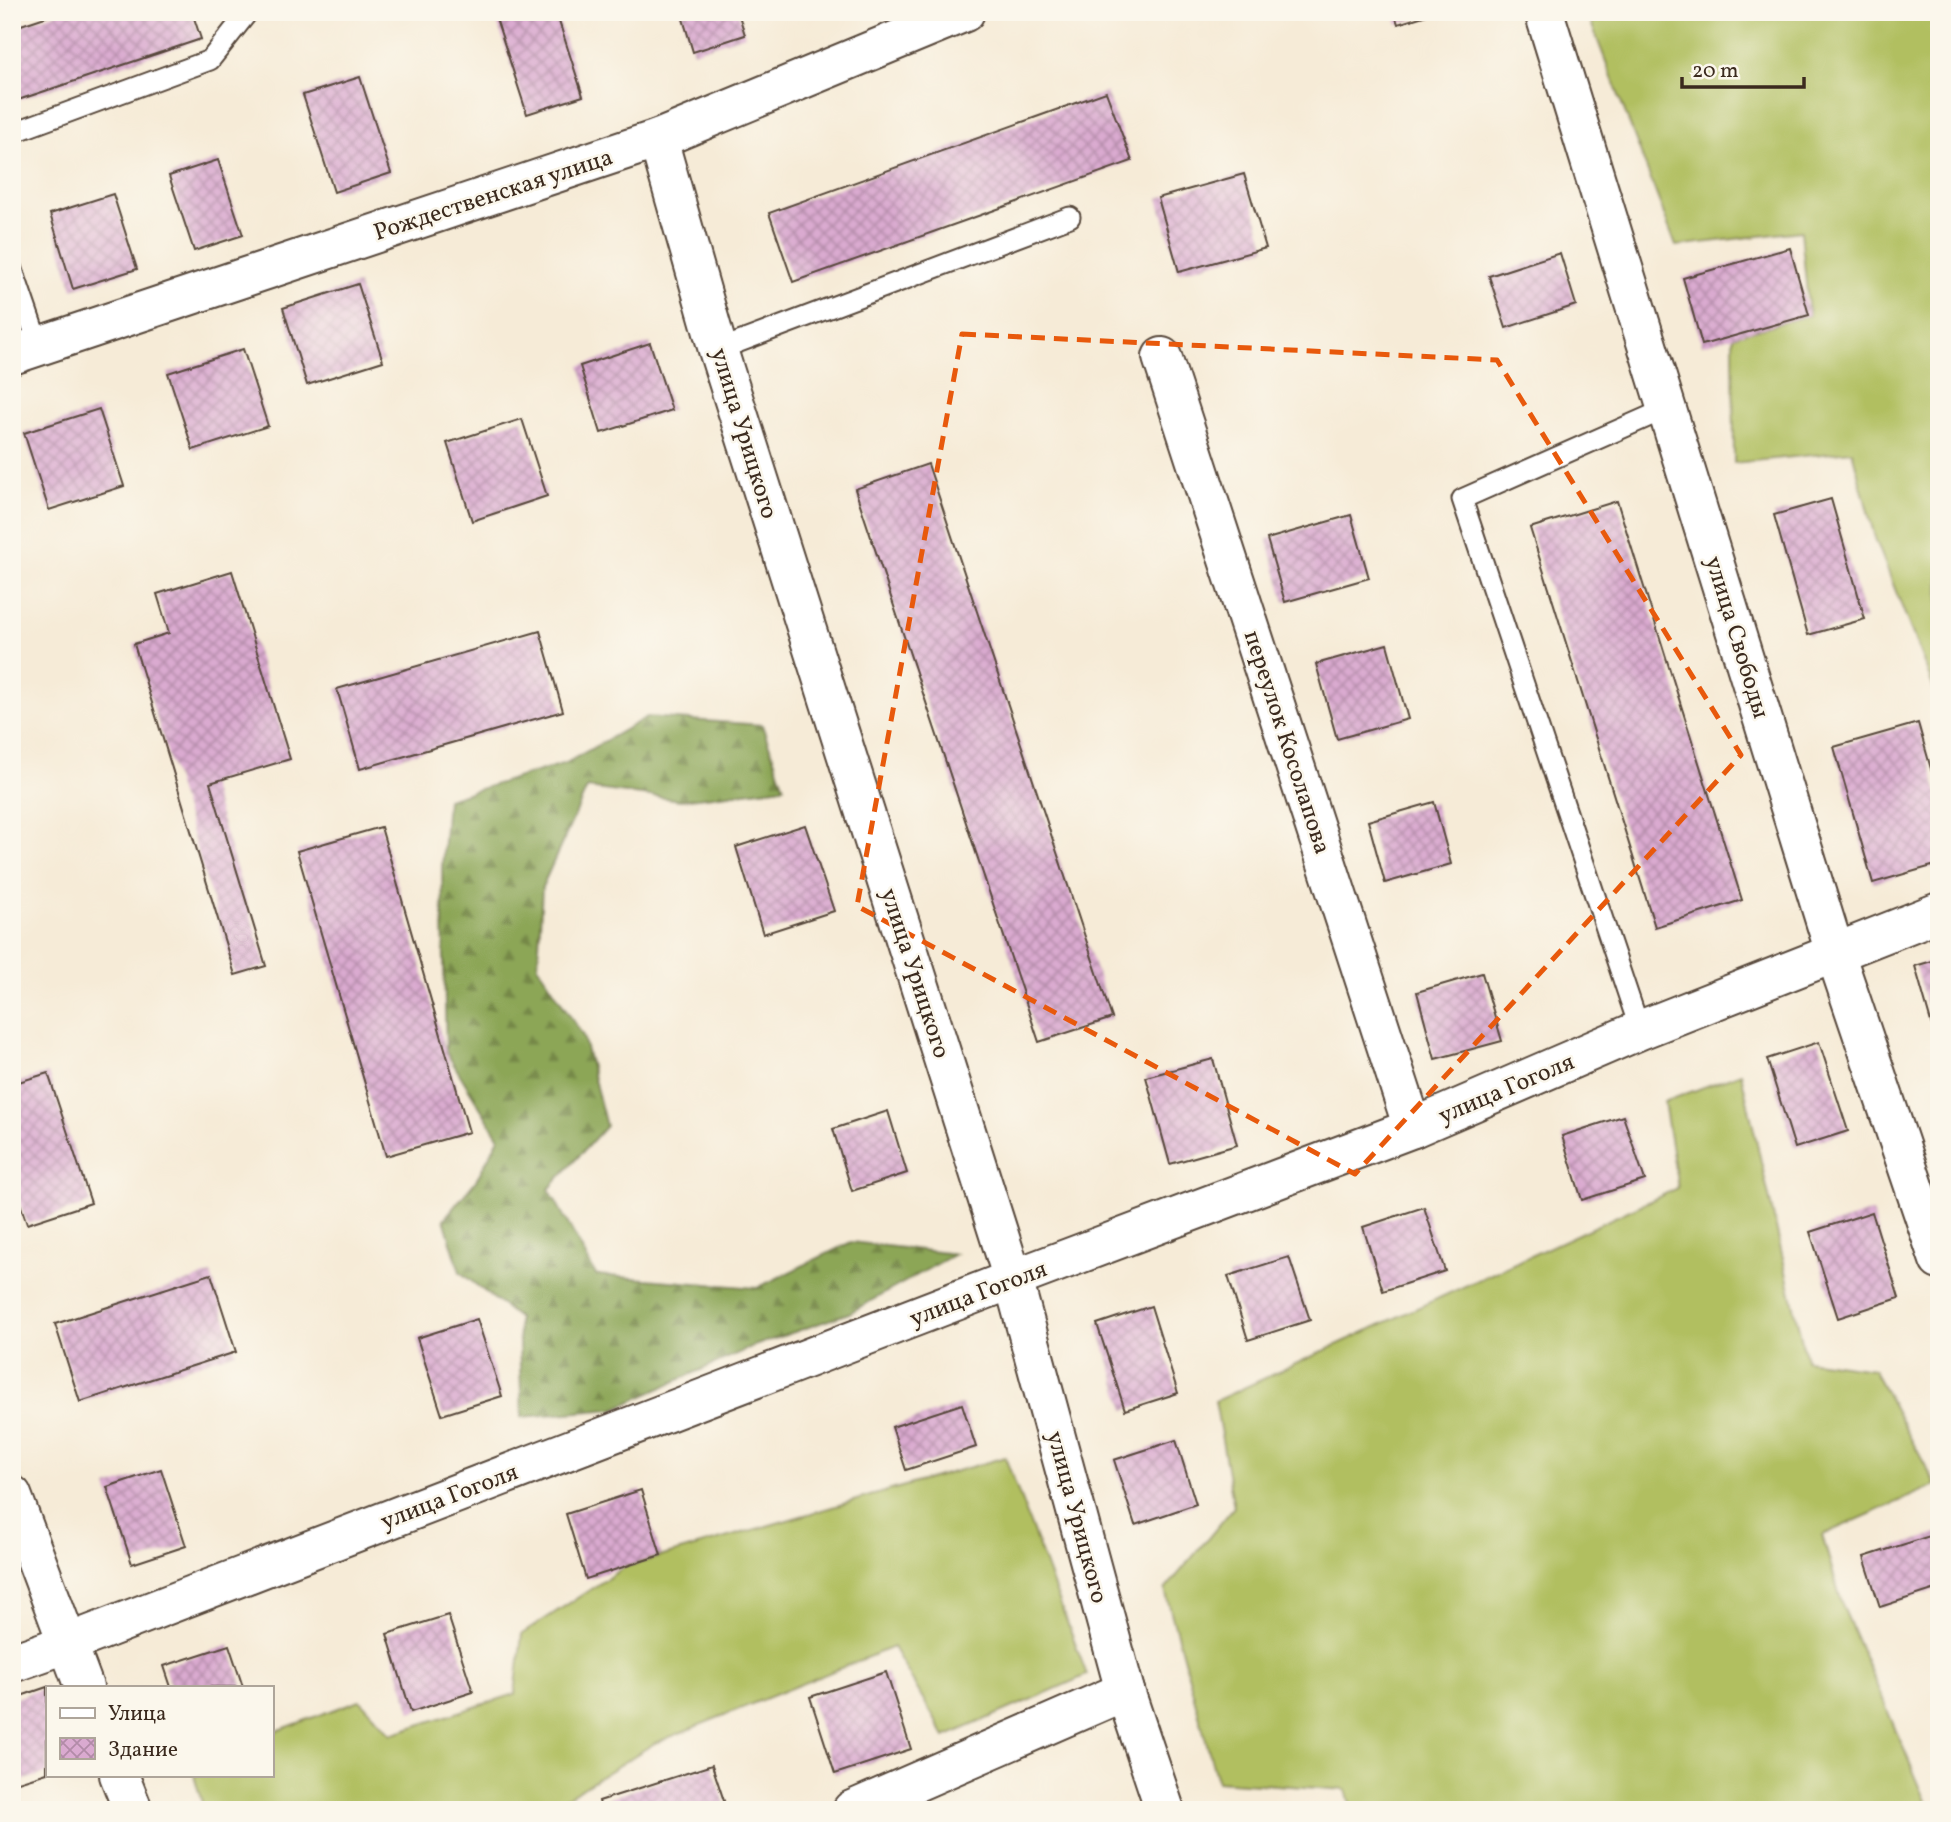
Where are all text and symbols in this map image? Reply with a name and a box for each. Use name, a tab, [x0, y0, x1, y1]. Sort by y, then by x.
scale bar	[1682, 46, 1804, 90]
text: 20 m	[1692, 57, 1738, 86]
street label: Рождественская улица	[370, 141, 618, 251]
street label: улица Урицкого	[701, 344, 785, 523]
street label: улица Свободы	[1695, 552, 1777, 723]
street label: переулок Косолапова	[1234, 626, 1338, 859]
street label: улица Урицкого	[871, 884, 958, 1063]
street label: улица Гоголя	[1433, 1046, 1580, 1134]
street label: улица Гоголя	[905, 1253, 1052, 1337]
street label: улица Урицкого	[1037, 1428, 1115, 1607]
street label: улица Гоголя	[376, 1456, 523, 1540]
legend	[46, 1686, 273, 1776]
text: Улица	[108, 1700, 166, 1729]
text: Здание	[108, 1736, 178, 1765]

